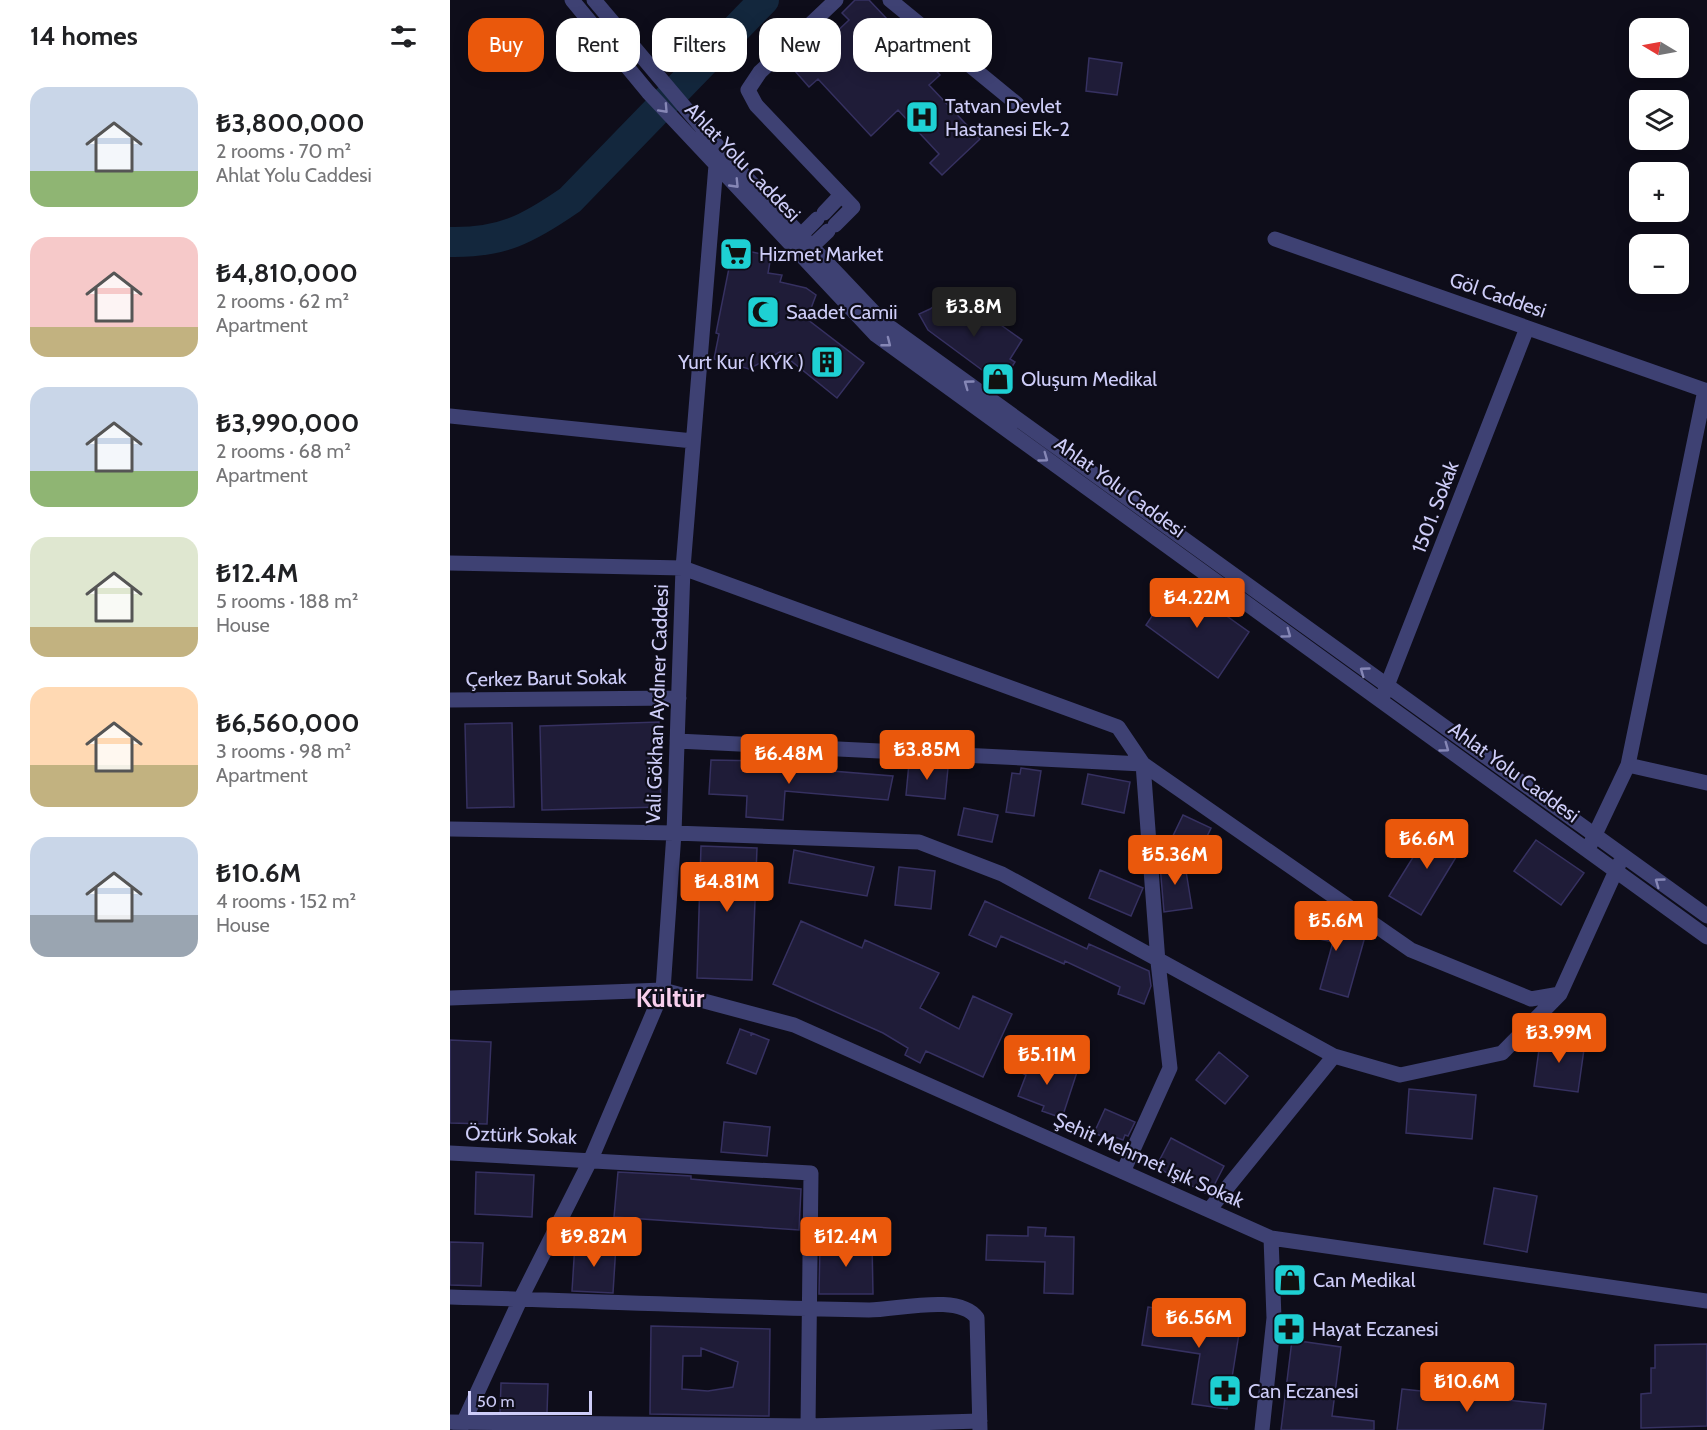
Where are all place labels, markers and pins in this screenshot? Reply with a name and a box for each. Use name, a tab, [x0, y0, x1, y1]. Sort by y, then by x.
place label: Tatvan Devlet Hastanesi Ek-2	[945, 94, 1070, 141]
hospital icon: Tatvan Devlet Hastanesi Ek-2	[904, 99, 940, 135]
supermarket icon: Hizmet Market	[718, 236, 754, 272]
place label: Hizmet Market	[759, 242, 883, 266]
pin: ₺3.8M	[932, 287, 1016, 338]
mosque icon: Saadet Camii	[745, 294, 781, 330]
place label: Saadet Camii	[786, 300, 897, 324]
building icon: Yurt Kur ( KYK )	[809, 344, 845, 380]
place label: Yurt Kur ( KYK )	[677, 350, 804, 374]
shop icon: Oluşum Medikal	[980, 361, 1016, 397]
place label: Oluşum Medikal	[1021, 367, 1157, 391]
pin: ₺4.22M	[1148, 578, 1246, 629]
pin: ₺3.85M	[878, 730, 976, 781]
pin: ₺6.48M	[740, 734, 838, 785]
pin: ₺6.6M	[1385, 819, 1469, 870]
pin: ₺5.36M	[1126, 835, 1224, 886]
pin: ₺4.81M	[678, 862, 776, 913]
pin: ₺5.6M	[1294, 901, 1378, 952]
pin: ₺3.99M	[1510, 1013, 1608, 1064]
pin: ₺5.11M	[998, 1035, 1096, 1086]
pin: ₺9.82M	[545, 1217, 643, 1268]
pin: ₺12.4M	[797, 1217, 895, 1268]
shop icon: Can Medikal	[1272, 1262, 1308, 1298]
place label: Can Medikal	[1313, 1268, 1416, 1292]
pin: ₺6.56M	[1150, 1298, 1248, 1349]
pharmacy icon: Hayat Eczanesi	[1271, 1311, 1307, 1347]
place label: Hayat Eczanesi	[1312, 1317, 1439, 1341]
pin: ₺10.6M	[1418, 1362, 1516, 1413]
pharmacy icon: Can Eczanesi	[1207, 1373, 1243, 1409]
place label: Can Eczanesi	[1248, 1379, 1358, 1403]

